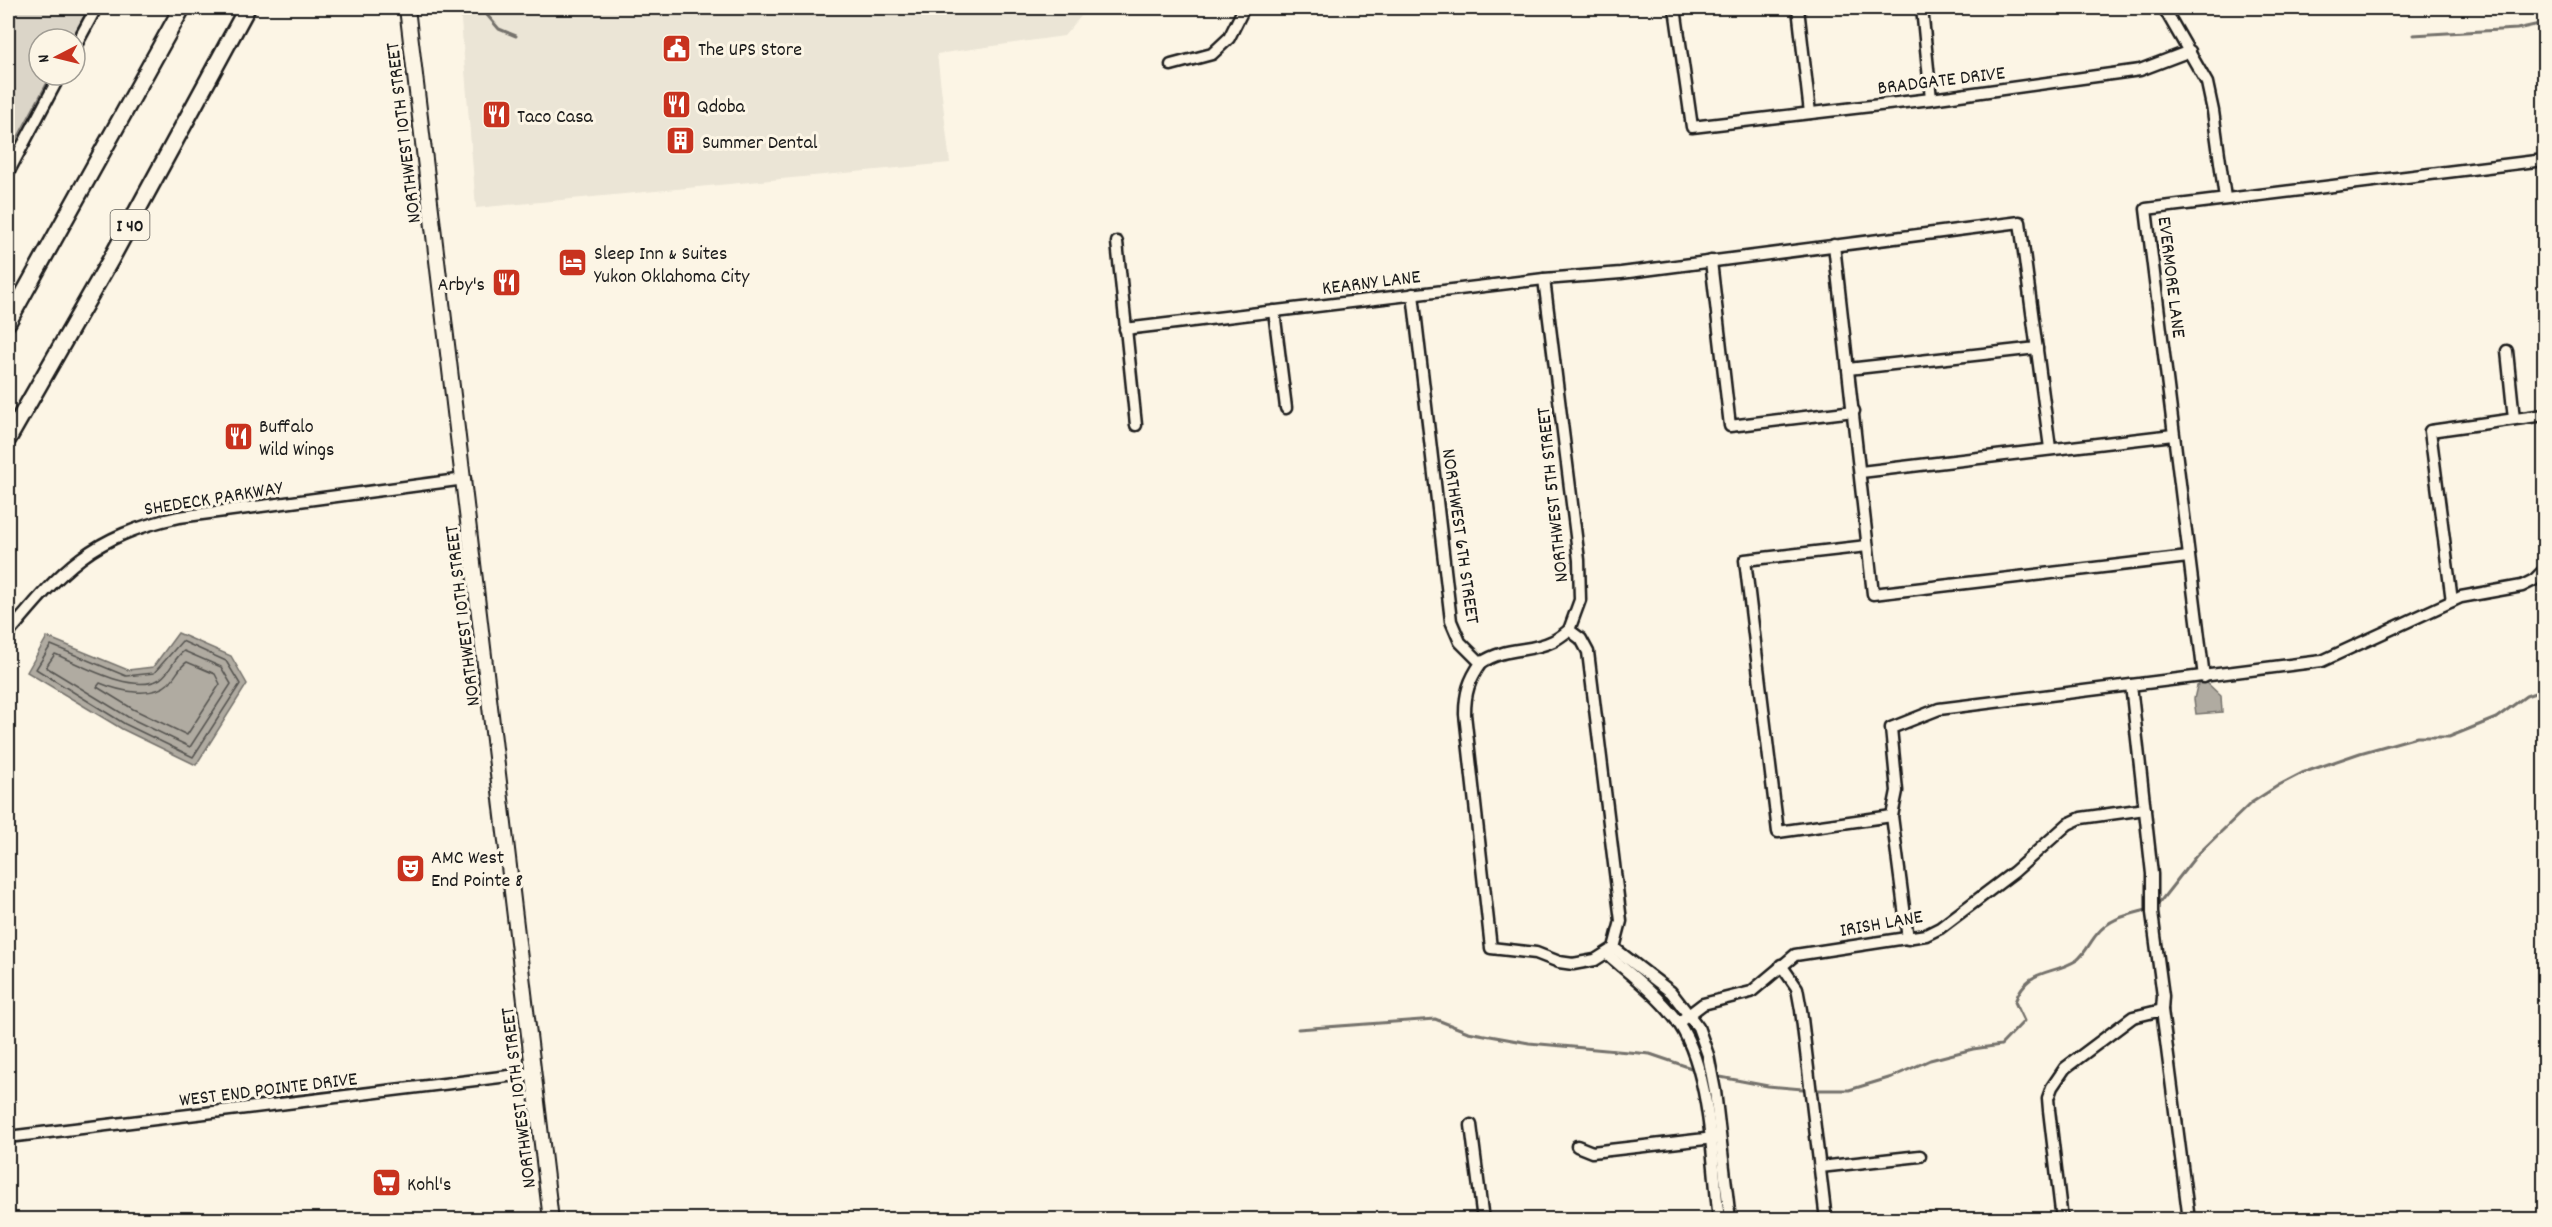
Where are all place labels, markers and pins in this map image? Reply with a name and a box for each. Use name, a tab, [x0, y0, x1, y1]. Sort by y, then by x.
public building icon: The UPS Store	[661, 32, 693, 64]
place label: The UPS Store	[698, 37, 802, 65]
restaurant icon: Qdoba	[660, 89, 692, 121]
place label: Qdoba	[697, 94, 746, 122]
restaurant icon: Taco Casa	[480, 99, 512, 131]
place label: Taco Casa	[517, 104, 594, 132]
building icon: Summer Dental	[665, 125, 697, 157]
place label: Summer Dental	[702, 130, 818, 158]
place label: Sleep Inn & Suites Yukon Oklahoma City	[594, 241, 750, 292]
hotel icon: Sleep Inn & Suites Yukon Oklahoma City	[557, 247, 589, 279]
restaurant icon: Arby's	[490, 267, 522, 299]
place label: Arby's	[438, 272, 485, 300]
place label: Buffalo Wild Wings	[259, 414, 334, 465]
restaurant icon: Buffalo Wild Wings	[222, 421, 254, 453]
place label: AMC West End Pointe 8	[431, 845, 523, 896]
theatre icon: AMC West End Pointe 8	[394, 852, 426, 884]
supermarket icon: Kohl's	[370, 1167, 402, 1199]
place label: Kohl's	[407, 1172, 451, 1200]

